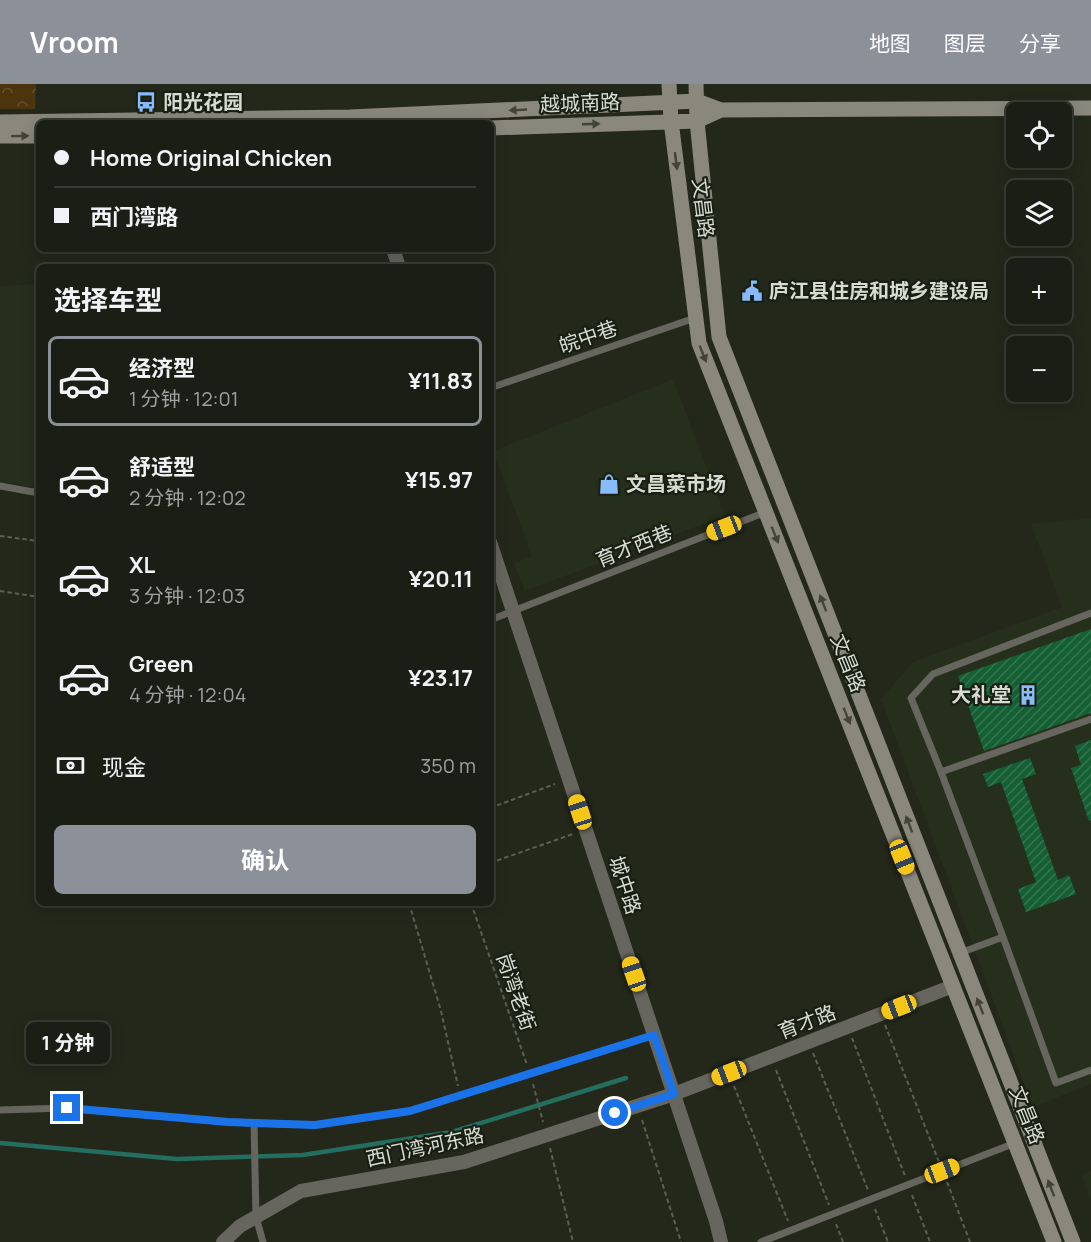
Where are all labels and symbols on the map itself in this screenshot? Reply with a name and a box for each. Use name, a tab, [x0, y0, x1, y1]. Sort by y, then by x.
place label: 阳光花园	[163, 88, 243, 115]
street label: 越城南路	[540, 88, 620, 117]
bus stop icon: 阳光花园	[134, 90, 158, 114]
one-way arrow	[508, 105, 527, 114]
one-way arrow	[581, 119, 600, 129]
one-way arrow	[10, 131, 29, 141]
one-way arrow	[671, 151, 680, 170]
street label: 文昌路	[686, 177, 721, 239]
place label: 庐江县住房和城乡建设局	[769, 277, 989, 304]
public building icon: 庐江县住房和城乡建设局	[740, 279, 764, 303]
street label: 皖中巷	[555, 314, 621, 359]
one-way arrow	[698, 345, 708, 363]
place label: 文昌菜市场	[626, 470, 726, 497]
shop icon: 文昌菜市场	[597, 472, 621, 496]
car	[704, 513, 744, 543]
street label: 育才西巷	[592, 518, 676, 573]
one-way arrow	[771, 526, 780, 544]
one-way arrow	[818, 594, 828, 612]
street label: 文昌路	[825, 630, 872, 696]
place label: 大礼堂	[951, 681, 1011, 708]
building icon: 大礼堂	[1016, 683, 1040, 707]
one-way arrow	[842, 707, 852, 725]
car	[566, 792, 594, 832]
one-way arrow	[904, 815, 914, 833]
car	[887, 837, 917, 877]
street label: 城中路	[603, 852, 648, 918]
street label: 岗湾老街	[491, 950, 542, 1034]
car	[620, 954, 648, 994]
car	[879, 992, 919, 1022]
one-way arrow	[975, 997, 985, 1015]
street label: 育才路	[774, 998, 840, 1045]
callout: 1 分钟	[25, 1021, 109, 1063]
car	[709, 1058, 749, 1088]
street label: 文昌路	[1004, 1082, 1051, 1148]
route end	[53, 1094, 80, 1121]
route start	[601, 1099, 628, 1126]
street label: 西门湾河东路	[363, 1121, 486, 1172]
car	[922, 1156, 962, 1186]
one-way arrow	[1046, 1178, 1056, 1196]

